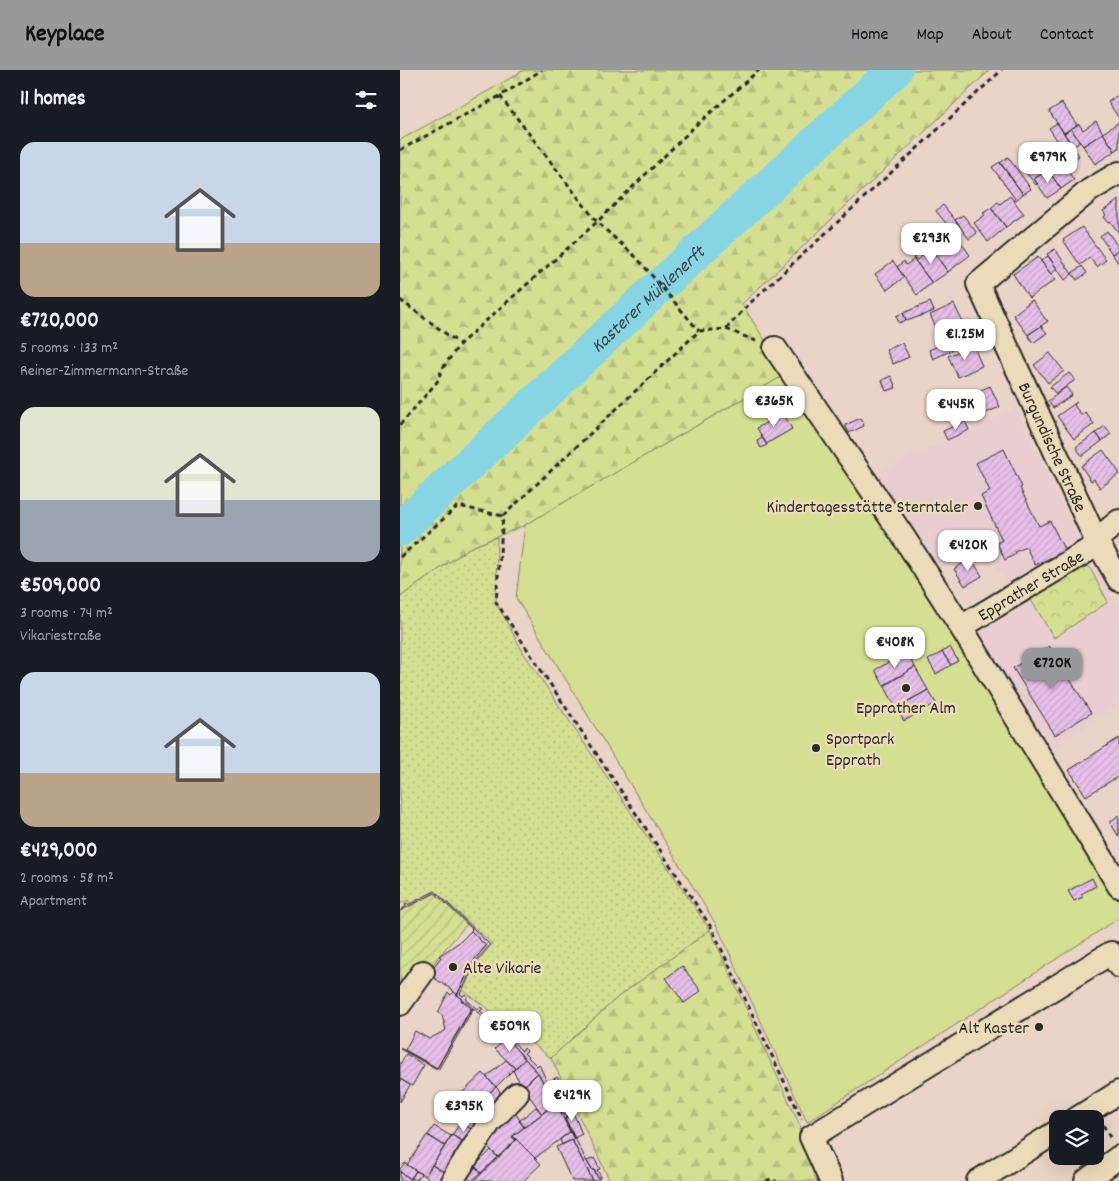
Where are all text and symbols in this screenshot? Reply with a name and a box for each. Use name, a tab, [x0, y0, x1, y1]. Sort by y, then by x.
text: Keyplace	[25, 18, 105, 52]
text: Home	[851, 23, 888, 48]
text: Map	[916, 23, 944, 48]
text: About	[972, 23, 1012, 48]
text: Contact	[1040, 23, 1094, 48]
text: 11 homes	[20, 85, 85, 115]
icon: filters	[352, 86, 380, 114]
pin: €979K	[1013, 142, 1083, 184]
text: €979K	[1029, 146, 1067, 169]
icon: home	[155, 175, 245, 265]
pin: €293K	[896, 222, 966, 265]
text: €293K	[912, 227, 950, 250]
water label: Kasterer Mühlenerft	[586, 240, 714, 361]
text: €720,000	[20, 307, 99, 337]
pin: €1.25M	[924, 318, 1006, 361]
text: €1.25M	[946, 323, 984, 346]
text: 5 rooms · 133 m²	[20, 337, 118, 360]
text: Reiner-Zimmermann-Straße	[20, 360, 188, 383]
street label: Burgundische Straße	[1010, 379, 1091, 517]
pin: €365K	[739, 386, 809, 428]
pin: €445K	[921, 388, 991, 431]
text: €365K	[755, 390, 793, 413]
text: €445K	[937, 393, 975, 416]
icon: home	[155, 440, 245, 530]
place label: Kindertagesstätte Sterntaler	[767, 496, 968, 521]
marker: Kindertagesstätte Sterntaler	[972, 500, 984, 512]
pin: €420K	[933, 530, 1003, 572]
text: €420K	[949, 534, 987, 557]
street label: Epprather Straße	[974, 546, 1089, 629]
text: €509,000	[20, 572, 101, 602]
text: 3 rooms · 74 m²	[20, 602, 113, 625]
text: Vikariestraße	[20, 625, 101, 648]
pin: €408K	[860, 626, 930, 669]
text: €408K	[876, 631, 914, 654]
pin: €720K	[1017, 648, 1087, 690]
text: €720K	[1033, 652, 1071, 675]
marker: Epprather Alm	[900, 682, 912, 694]
place label: Epprather Alm	[856, 697, 956, 722]
icon: home	[155, 705, 245, 795]
place label: Sportpark Epprath	[826, 728, 894, 774]
marker: Sportpark Epprath	[810, 742, 822, 754]
text: €429,000	[20, 837, 98, 867]
text: 2 rooms · 58 m²	[20, 867, 114, 890]
text: Apartment	[20, 890, 87, 913]
place label: Alte Vikarie	[463, 957, 542, 982]
marker: Alte Vikarie	[447, 961, 459, 973]
pin: €509K	[475, 1010, 545, 1053]
text: €509K	[490, 1015, 530, 1038]
place label: Alt Kaster	[959, 1017, 1029, 1042]
marker: Alt Kaster	[1033, 1021, 1045, 1033]
pin: €429K	[537, 1080, 607, 1122]
text: €429K	[553, 1084, 591, 1107]
pin: €395K	[429, 1090, 499, 1133]
text: €395K	[445, 1095, 483, 1118]
map controls	[1049, 1110, 1104, 1165]
button: layers	[1049, 1110, 1104, 1165]

